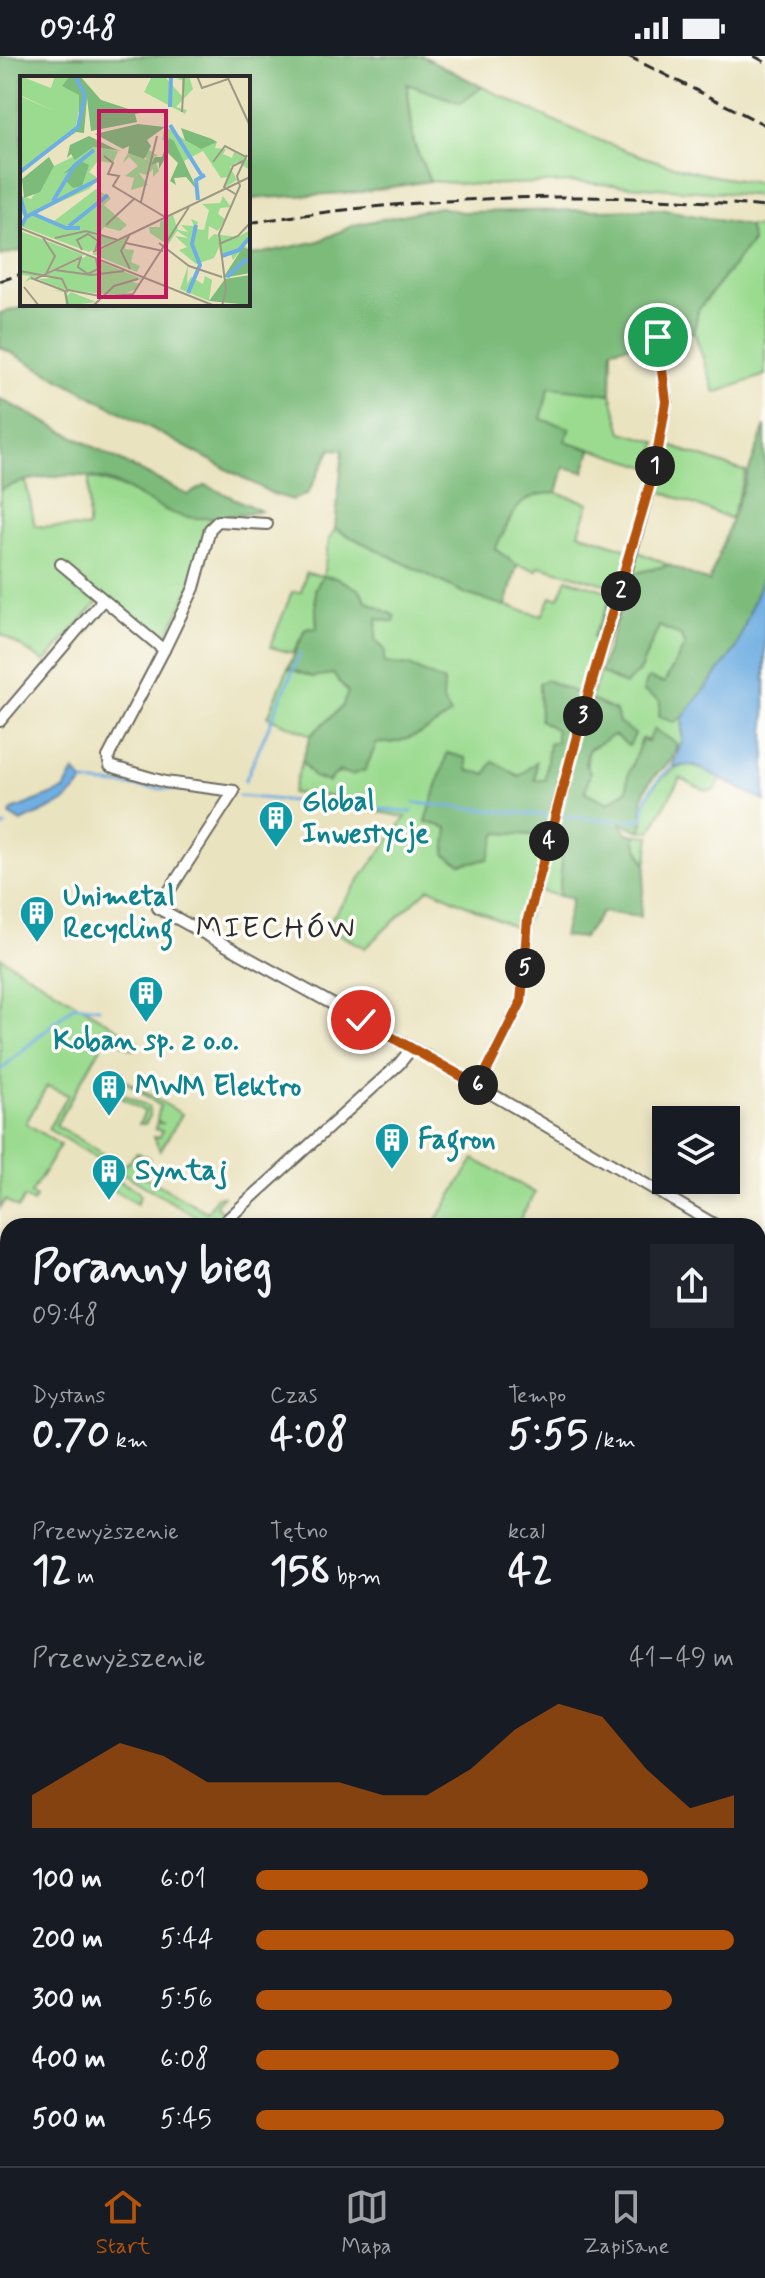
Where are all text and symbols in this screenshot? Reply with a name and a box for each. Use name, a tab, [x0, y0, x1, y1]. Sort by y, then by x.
text: 09:48	[40, 9, 117, 48]
inset map	[20, 76, 250, 306]
pin	[624, 303, 692, 371]
icon: arrive	[636, 315, 680, 359]
pin: 1	[635, 446, 675, 486]
text: 1	[650, 452, 660, 480]
pin: 2	[601, 571, 641, 611]
text: 2	[616, 577, 626, 605]
pin: 3	[563, 696, 603, 736]
text: 3	[578, 702, 588, 730]
place label: Global Inwestycje	[302, 784, 429, 853]
building icon: Global Inwestycje	[257, 799, 295, 849]
pin: 4	[529, 821, 569, 861]
text: 4	[543, 827, 555, 855]
place label: Unimetal Recycling	[63, 879, 175, 951]
building icon: Unimetal Recycling	[18, 894, 56, 944]
district label: MIECHÓW	[196, 909, 356, 948]
pin: 5	[505, 948, 545, 988]
text: 5	[518, 954, 532, 982]
building icon: Koban sp. z o.o.	[127, 974, 165, 1024]
pin	[327, 986, 395, 1054]
icon: check	[339, 998, 383, 1042]
place label: Koban sp. z o.o.	[53, 1023, 239, 1060]
pin: 6	[458, 1065, 498, 1105]
building icon: MWM Elektro	[90, 1068, 128, 1118]
place label: MWM Elektro	[135, 1069, 301, 1106]
text: 6	[472, 1071, 484, 1099]
map controls	[652, 1106, 740, 1194]
button: layers	[652, 1106, 740, 1194]
building icon: Fagron	[373, 1121, 411, 1171]
place label: Fagron	[418, 1122, 496, 1162]
building icon: Syntaj	[90, 1152, 128, 1202]
place label: Syntaj	[135, 1153, 227, 1190]
text: Poranny bieg	[32, 1240, 272, 1298]
button: share	[650, 1244, 734, 1328]
text: 09:48	[32, 1299, 98, 1333]
text: Dystans	[32, 1382, 105, 1410]
text: Czas	[270, 1382, 318, 1410]
text: Tempo	[508, 1382, 566, 1410]
text: 0.70	[32, 1410, 110, 1462]
text: 4:08	[270, 1410, 348, 1462]
text: 5:55	[508, 1410, 588, 1462]
text: km	[110, 1427, 148, 1455]
text: /km	[588, 1427, 636, 1455]
text: Przewyższenie	[32, 1518, 179, 1546]
text: Tętno	[270, 1518, 328, 1546]
text: kcal	[508, 1518, 545, 1546]
text: 12	[32, 1546, 71, 1598]
text: 158	[270, 1546, 331, 1598]
text: 42	[508, 1546, 552, 1598]
text: m	[71, 1563, 94, 1591]
text: bpm	[331, 1563, 381, 1591]
text: Przewyższenie	[32, 1642, 205, 1676]
text: 41–49 m	[629, 1642, 734, 1676]
text: 100 m	[32, 1863, 102, 1897]
text: 6:01	[160, 1863, 206, 1897]
text: 200 m	[32, 1923, 103, 1957]
text: 5:44	[160, 1923, 213, 1957]
text: 300 m	[32, 1983, 102, 2017]
text: 5:56	[160, 1983, 213, 2017]
text: 400 m	[32, 2043, 105, 2077]
text: 6:08	[160, 2043, 209, 2077]
text: 500 m	[32, 2103, 106, 2137]
text: 5:45	[160, 2103, 212, 2137]
tab: Start	[96, 2185, 150, 2261]
tab: Mapa	[342, 2185, 392, 2261]
tab: Zapisane	[583, 2185, 669, 2261]

